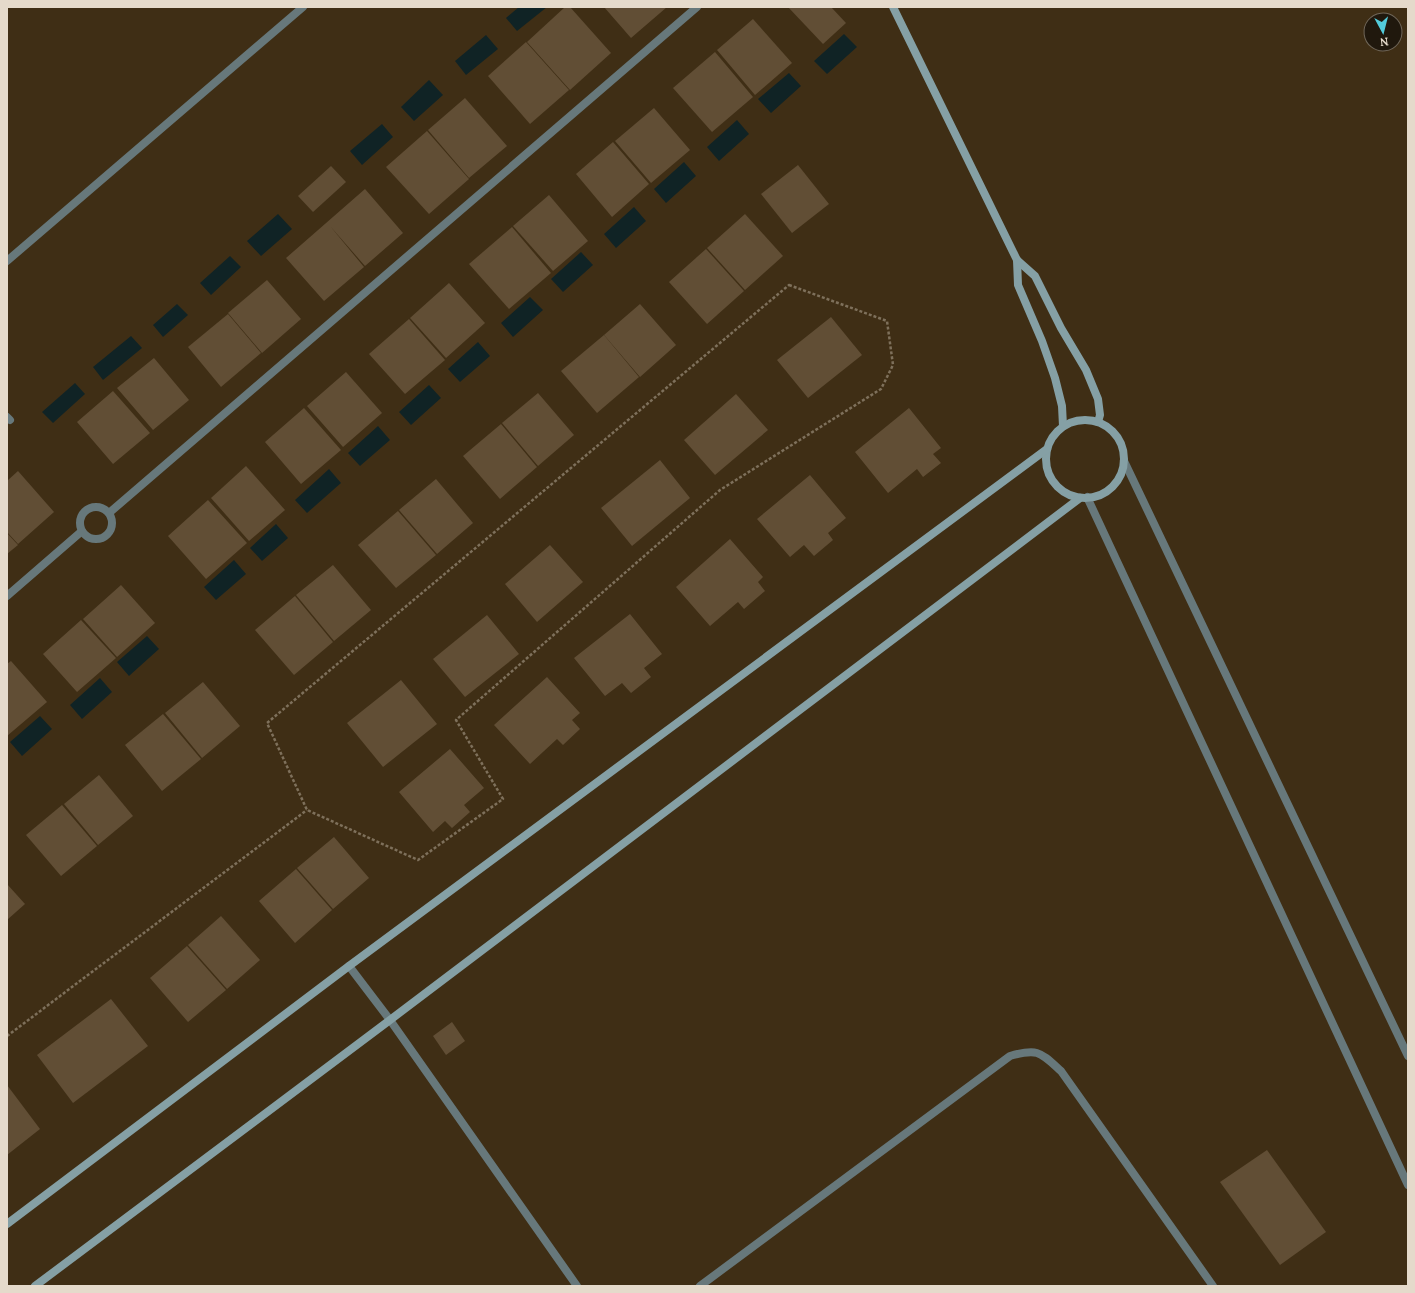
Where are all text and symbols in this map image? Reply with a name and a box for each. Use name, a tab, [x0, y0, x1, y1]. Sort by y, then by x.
north arrow	[1363, 12, 1403, 52]
text: N	[1379, 34, 1389, 49]

